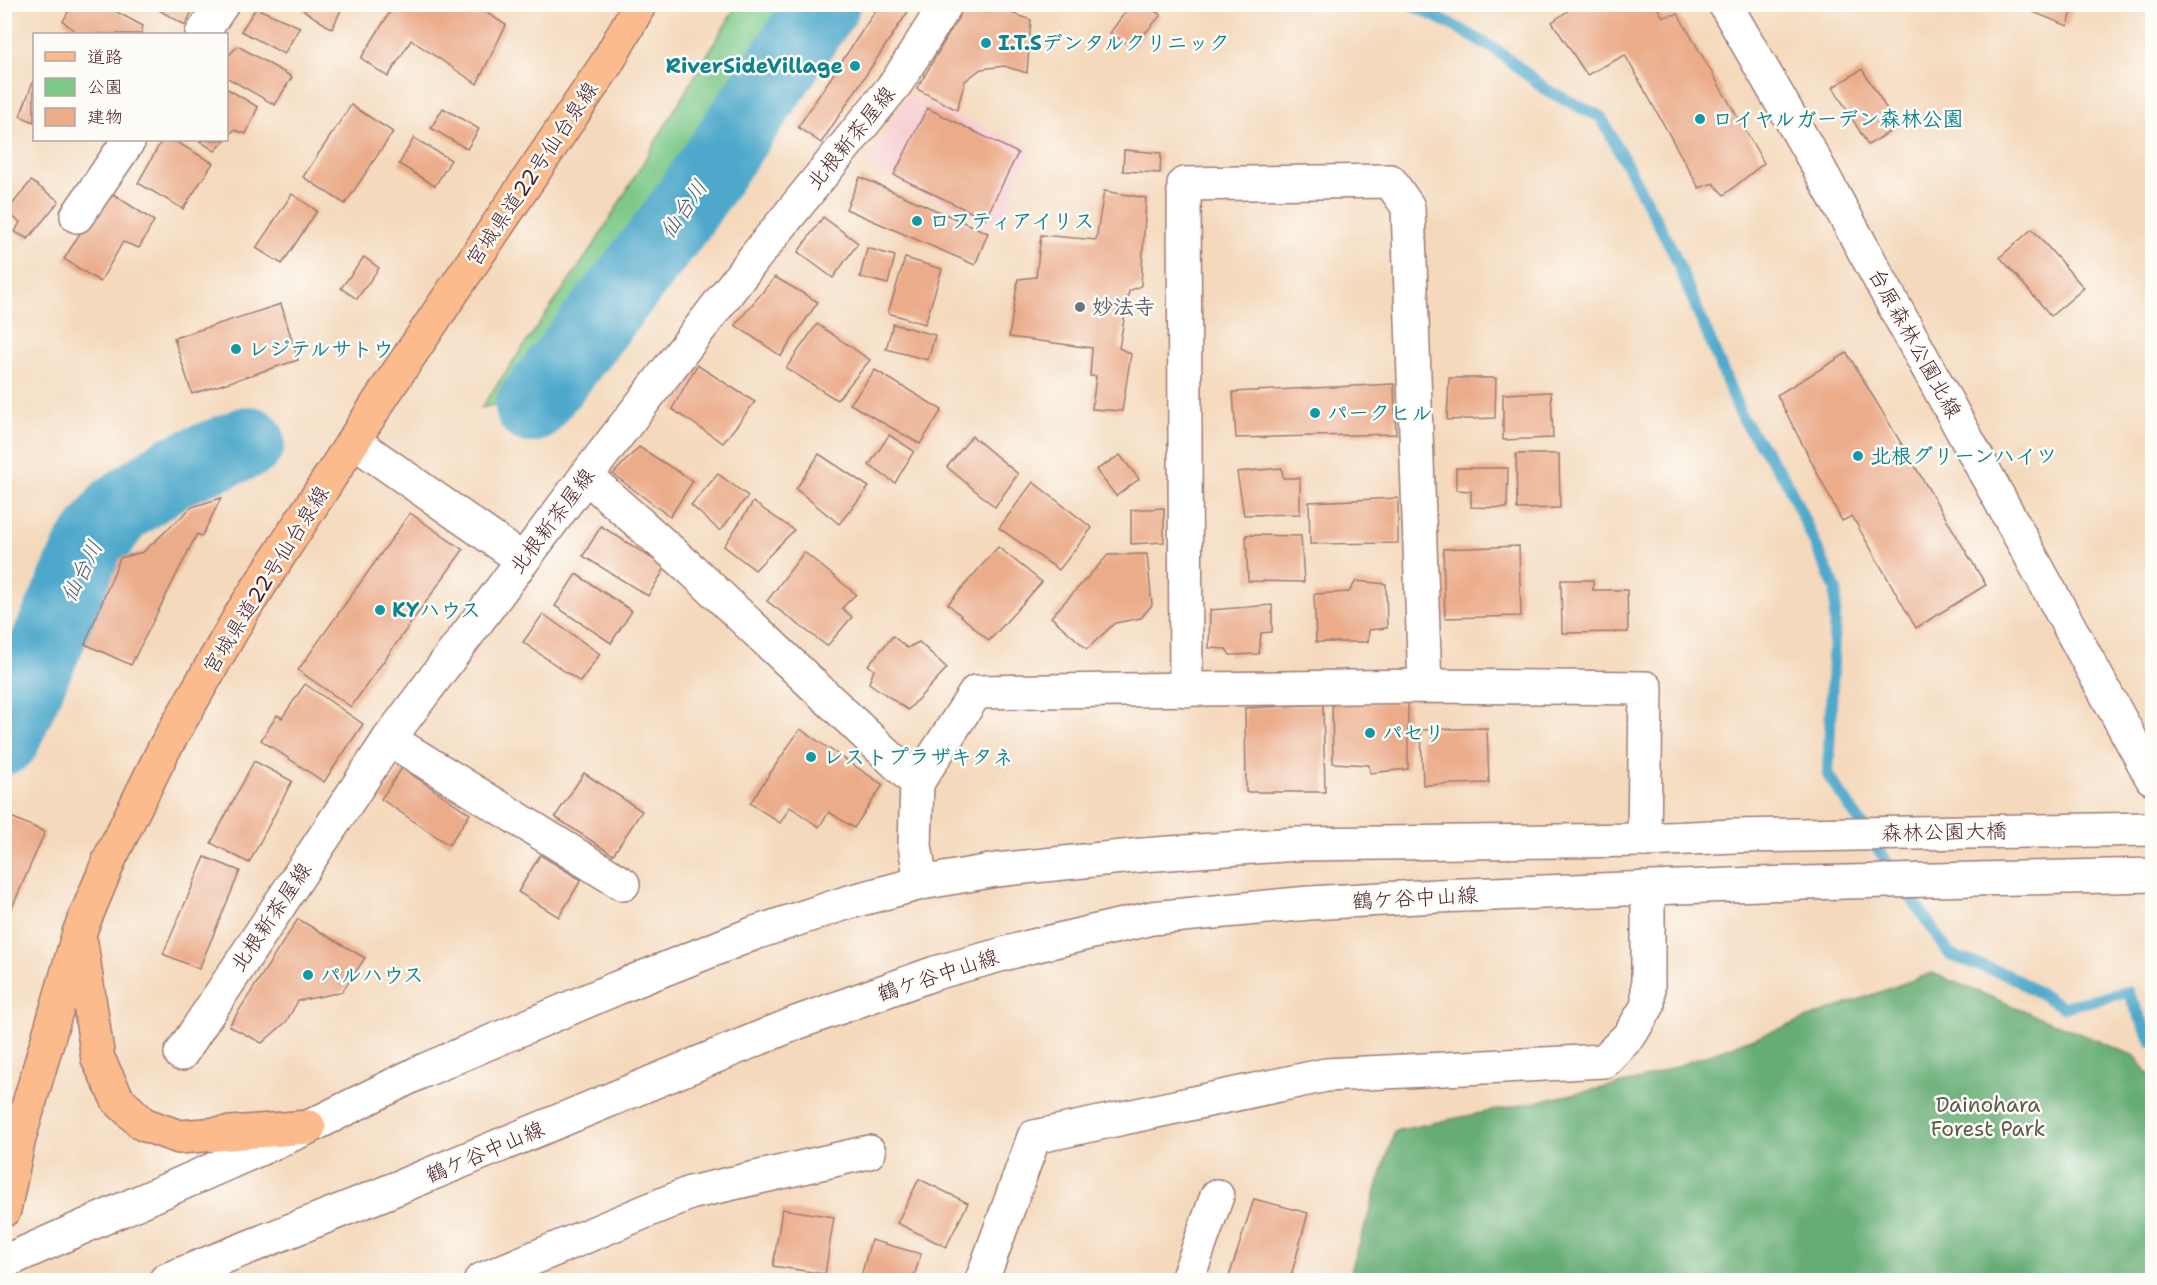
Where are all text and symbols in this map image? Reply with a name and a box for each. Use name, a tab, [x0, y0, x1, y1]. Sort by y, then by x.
place label: I.T.Sデンタルクリニック	[998, 29, 1230, 57]
legend	[33, 33, 228, 141]
marker: I.T.Sデンタルクリニック	[979, 36, 993, 50]
text: 道路	[87, 45, 123, 69]
place label: RiverSideVillage	[665, 52, 843, 80]
marker: RiverSideVillage	[848, 59, 862, 73]
text: 公園	[87, 75, 123, 99]
street label: 宮城県道22号仙台泉線	[460, 76, 604, 272]
street label: 北根新茶屋線	[800, 80, 902, 196]
text: 建物	[87, 105, 123, 129]
place label: ロイヤルガーデン森林公園	[1712, 105, 1964, 133]
marker: ロイヤルガーデン森林公園	[1693, 112, 1707, 126]
water label: 仙台川	[653, 174, 714, 245]
place label: ロフティアイリス	[929, 207, 1094, 235]
marker: ロフティアイリス	[910, 214, 924, 228]
street label: 台原森林公園北線	[1862, 263, 1968, 423]
place label: 妙法寺	[1092, 293, 1155, 321]
marker: 妙法寺	[1073, 300, 1087, 314]
place label: レジテルサトウ	[248, 335, 394, 363]
marker: レジテルサトウ	[229, 342, 243, 356]
place label: パークヒル	[1327, 399, 1432, 427]
marker: パークヒル	[1308, 406, 1322, 420]
place label: 北根グリーンハイツ	[1870, 442, 2057, 470]
marker: 北根グリーンハイツ	[1851, 449, 1865, 463]
street label: 北根新茶屋線	[503, 462, 601, 580]
street label: 宮城県道22号仙台泉線	[197, 480, 335, 680]
water label: 仙台川	[54, 535, 109, 607]
place label: KYハウス	[392, 596, 481, 624]
marker: KYハウス	[373, 603, 387, 617]
place label: パセリ	[1382, 719, 1445, 747]
marker: パセリ	[1363, 726, 1377, 740]
place label: レストプラザキタネ	[823, 743, 1014, 771]
marker: レストプラザキタネ	[804, 750, 818, 764]
street label: 森林公園大橋	[1881, 817, 2007, 847]
street label: 北根新茶屋線	[224, 857, 318, 977]
street label: 鶴ケ谷中山線	[1351, 881, 1479, 915]
street label: 鶴ケ谷中山線	[874, 942, 1002, 1008]
place label: パルハウス	[320, 961, 424, 989]
marker: パルハウス	[301, 968, 315, 982]
park label: Dainohara Forest Park	[1930, 1091, 2046, 1143]
street label: 鶴ケ谷中山線	[422, 1114, 548, 1190]

